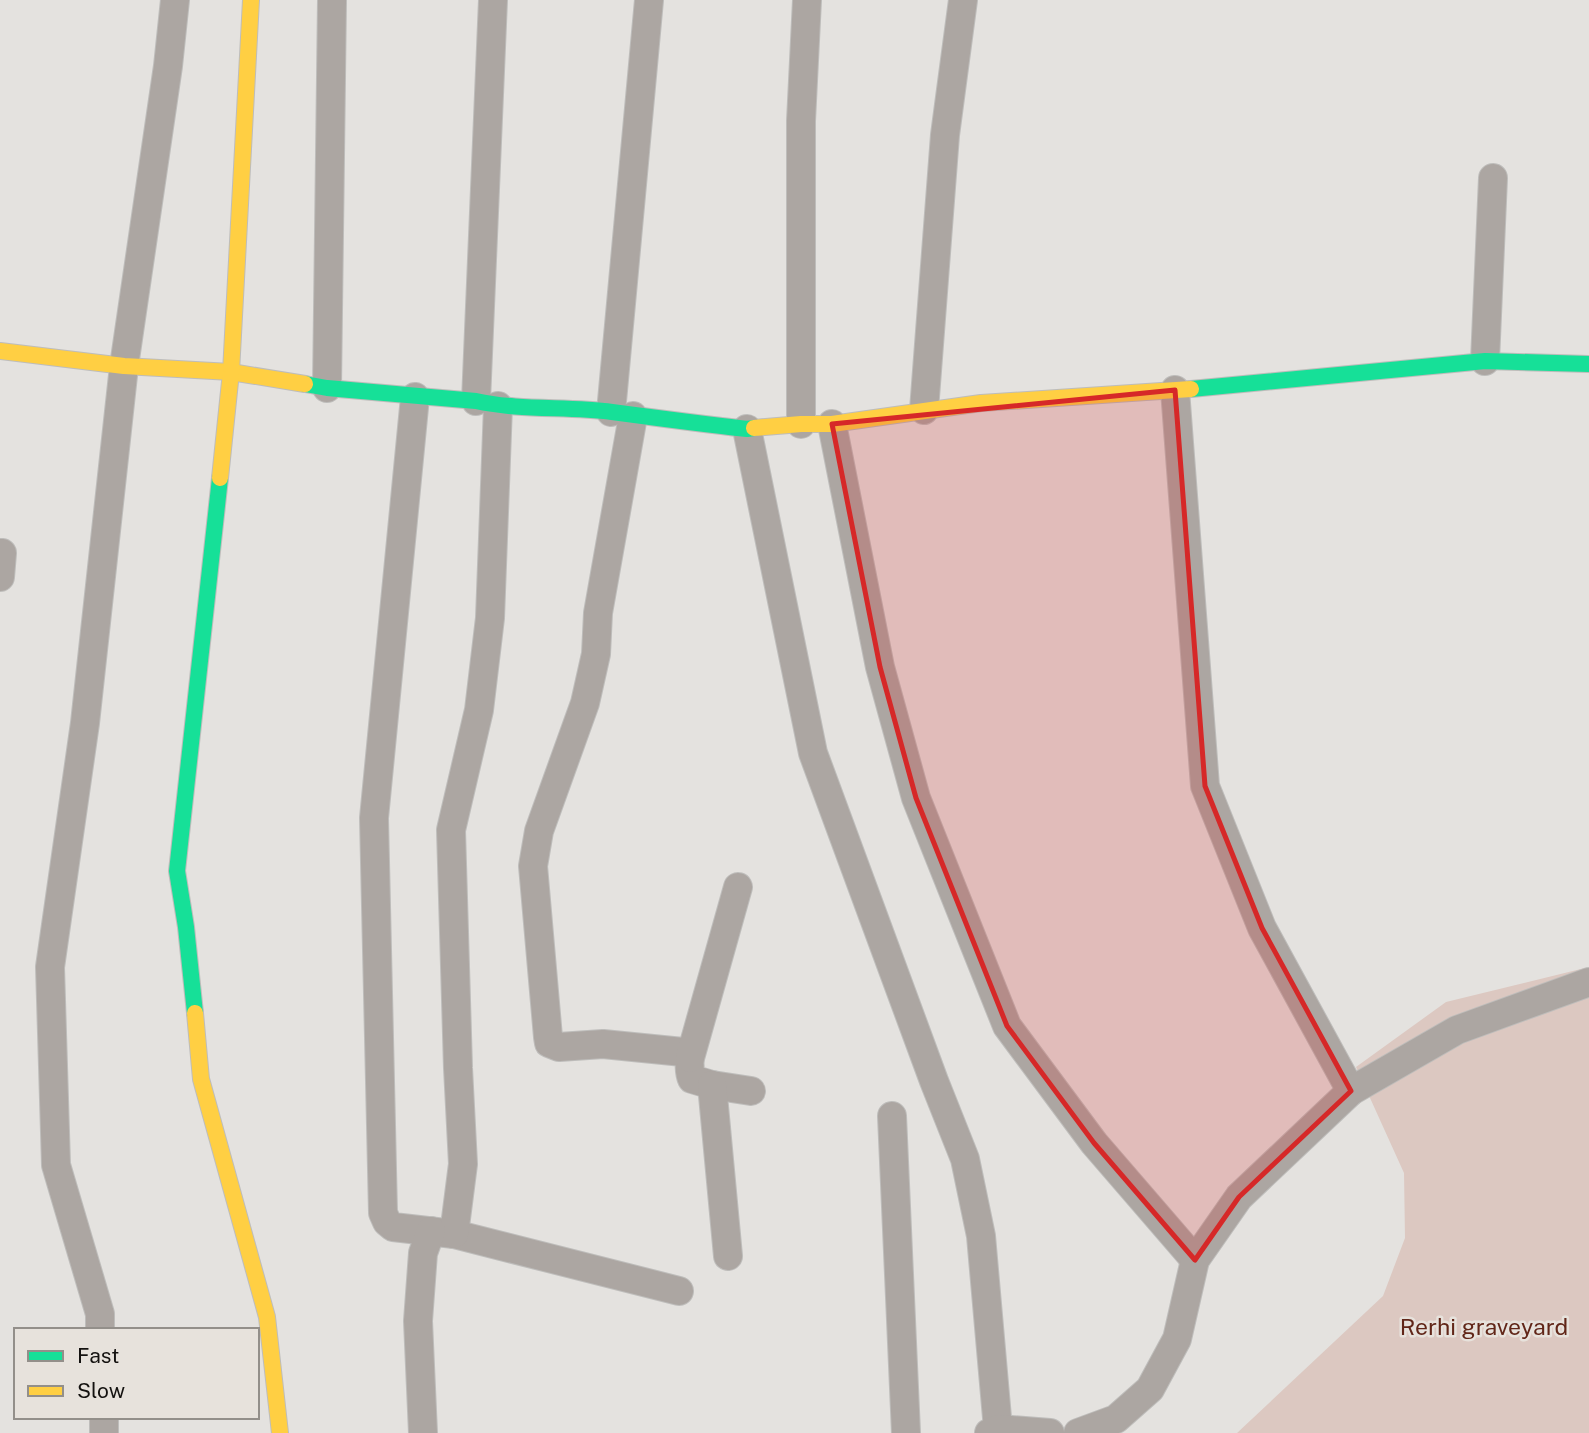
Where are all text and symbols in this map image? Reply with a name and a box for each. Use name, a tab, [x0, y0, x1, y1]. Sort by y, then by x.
park label: Rerhi graveyard	[1400, 1313, 1568, 1340]
legend	[14, 1328, 259, 1419]
text: Fast	[77, 1343, 119, 1368]
text: Slow	[77, 1378, 125, 1403]

